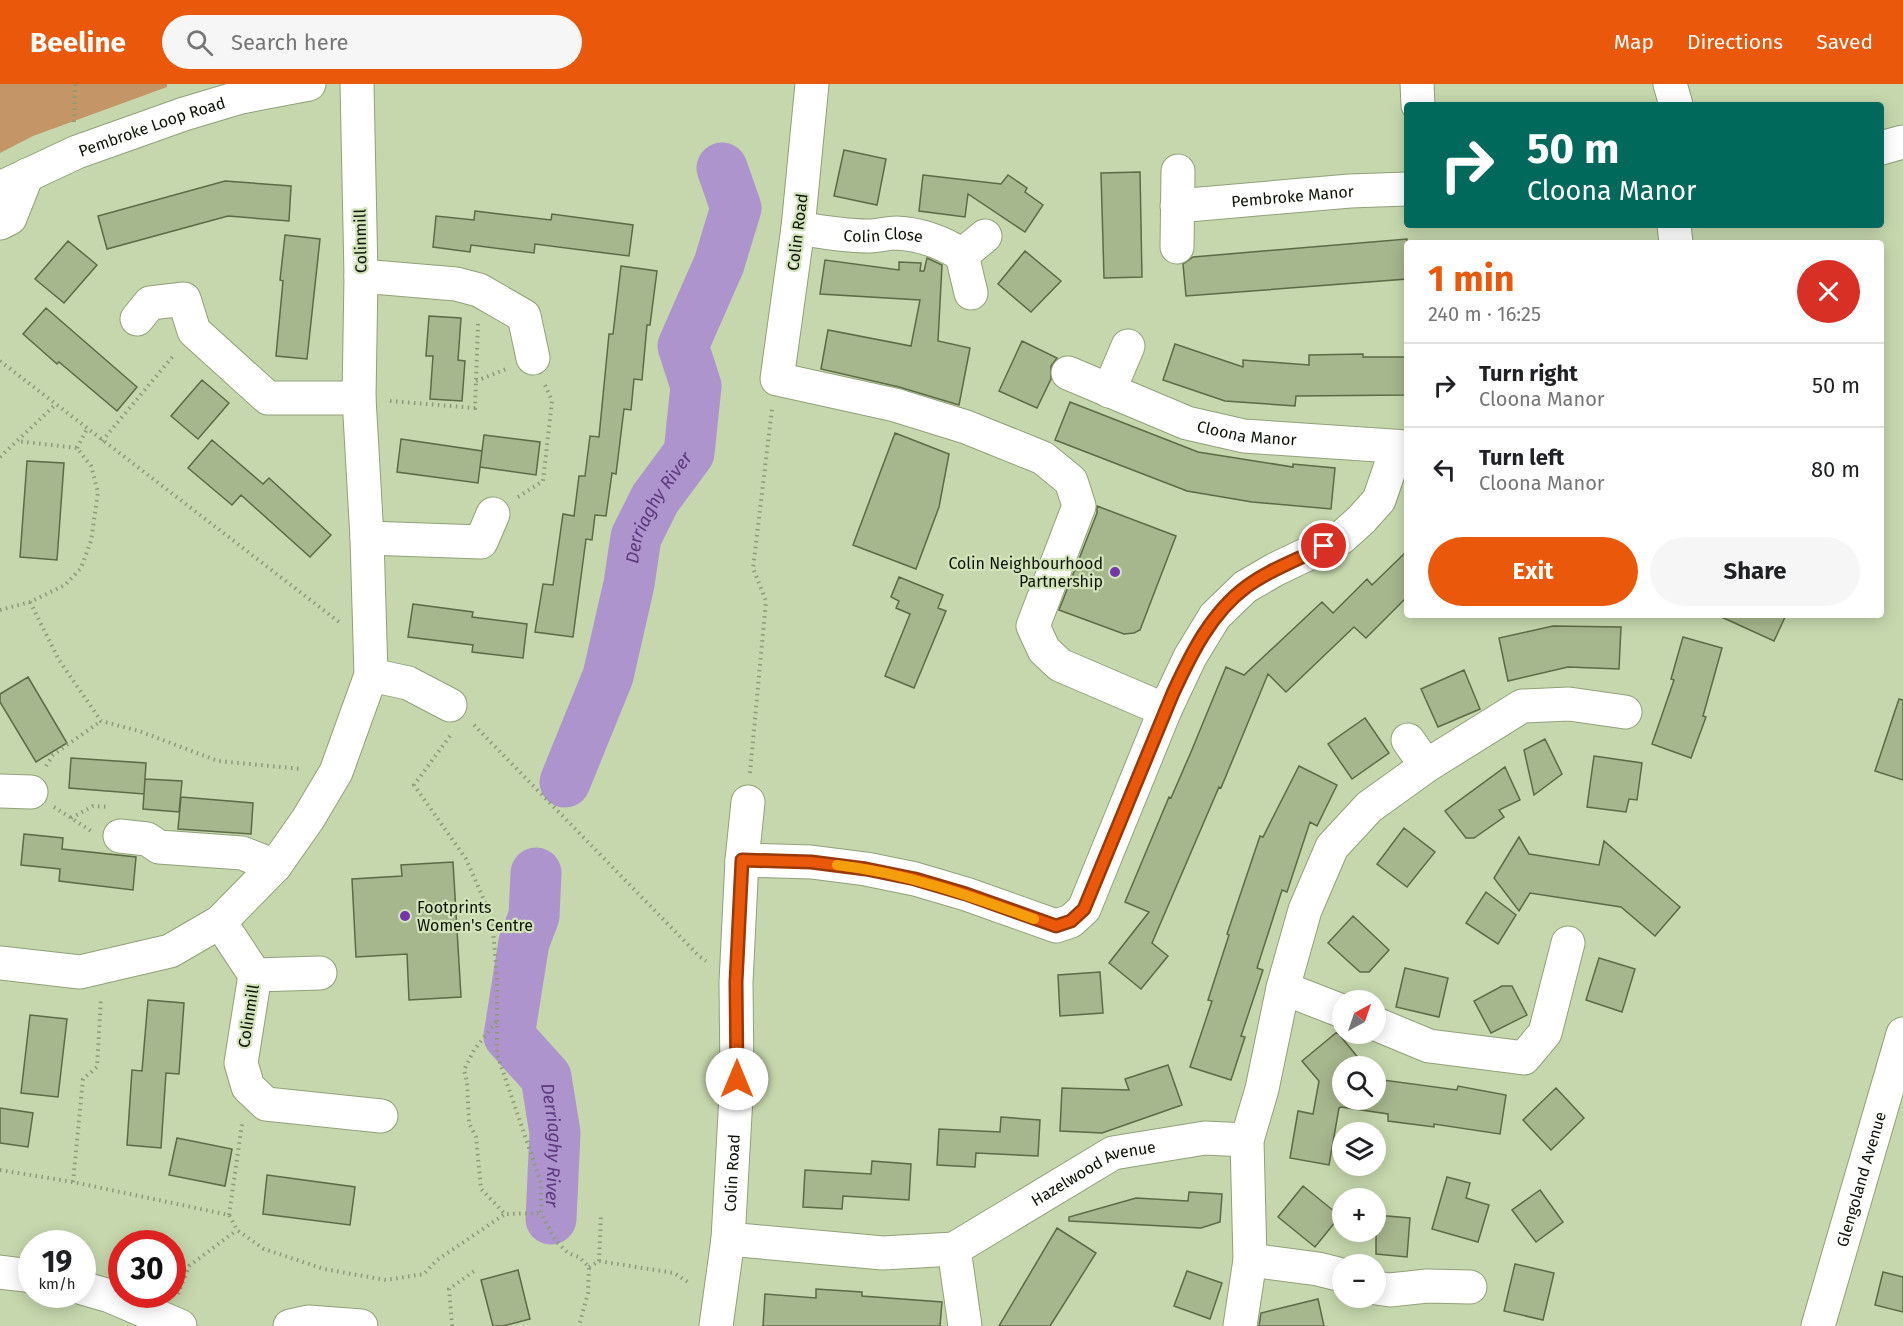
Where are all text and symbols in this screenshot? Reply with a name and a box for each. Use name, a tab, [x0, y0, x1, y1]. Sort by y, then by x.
search box	[162, 15, 582, 69]
text: Beeline	[30, 26, 126, 59]
icon: search	[183, 26, 216, 59]
text: Search here	[231, 29, 349, 56]
text: Map	[1614, 29, 1654, 55]
text: Directions	[1687, 29, 1783, 55]
text: Saved	[1816, 29, 1873, 55]
street label: Pembroke Loop Road	[76, 93, 227, 161]
text: 50 m	[1527, 124, 1620, 174]
icon: right	[1428, 126, 1506, 204]
text: Cloona Manor	[1527, 175, 1697, 207]
street label: Pembroke Manor	[1231, 182, 1355, 211]
street label: Colin Road	[783, 192, 812, 272]
street label: Colinmill	[350, 208, 371, 273]
street label: Colin Close	[843, 224, 925, 247]
text: 1 min	[1428, 257, 1515, 301]
button: close	[1797, 260, 1860, 323]
text: 240 m · 16:25	[1428, 302, 1541, 326]
text: Turn right	[1479, 360, 1578, 387]
icon: right	[1428, 369, 1461, 402]
text: 50 m	[1812, 372, 1860, 399]
text: Cloona Manor	[1479, 387, 1605, 411]
street label: Cloona Manor	[1195, 417, 1298, 450]
text: Turn left	[1479, 444, 1564, 471]
water label: Derriaghy River	[621, 447, 698, 565]
icon: left	[1428, 453, 1461, 486]
text: 80 m	[1811, 456, 1860, 483]
text: Cloona Manor	[1479, 471, 1605, 495]
pin	[1298, 520, 1349, 571]
icon: arrive	[1307, 529, 1340, 562]
button: Exit	[1428, 537, 1638, 606]
button: Share	[1650, 537, 1860, 606]
place label: Colin Neighbourhood Partnership	[948, 554, 1103, 591]
marker: Colin Neighbourhood Partnership	[1108, 565, 1122, 579]
place label: Footprints Women's Centre	[417, 898, 533, 935]
marker: Footprints Women's Centre	[398, 909, 412, 923]
street label: Colinmill	[234, 983, 263, 1049]
north arrow	[1332, 990, 1386, 1044]
map controls	[1332, 990, 1386, 1308]
position arrow	[705, 1047, 769, 1111]
button: search	[1332, 1056, 1386, 1110]
water label: Derriaghy River	[536, 1081, 566, 1209]
street label: Glengoland Avenue	[1833, 1109, 1890, 1249]
button: layers	[1332, 1122, 1386, 1176]
street label: Colin Road	[721, 1134, 744, 1212]
street label: Hazelwood Avenue	[1028, 1137, 1157, 1210]
button: +	[1332, 1188, 1386, 1242]
speed limit sign: 30	[108, 1230, 186, 1308]
text: 19	[42, 1244, 72, 1280]
button: −	[1332, 1254, 1386, 1308]
text: km/h	[38, 1275, 76, 1293]

